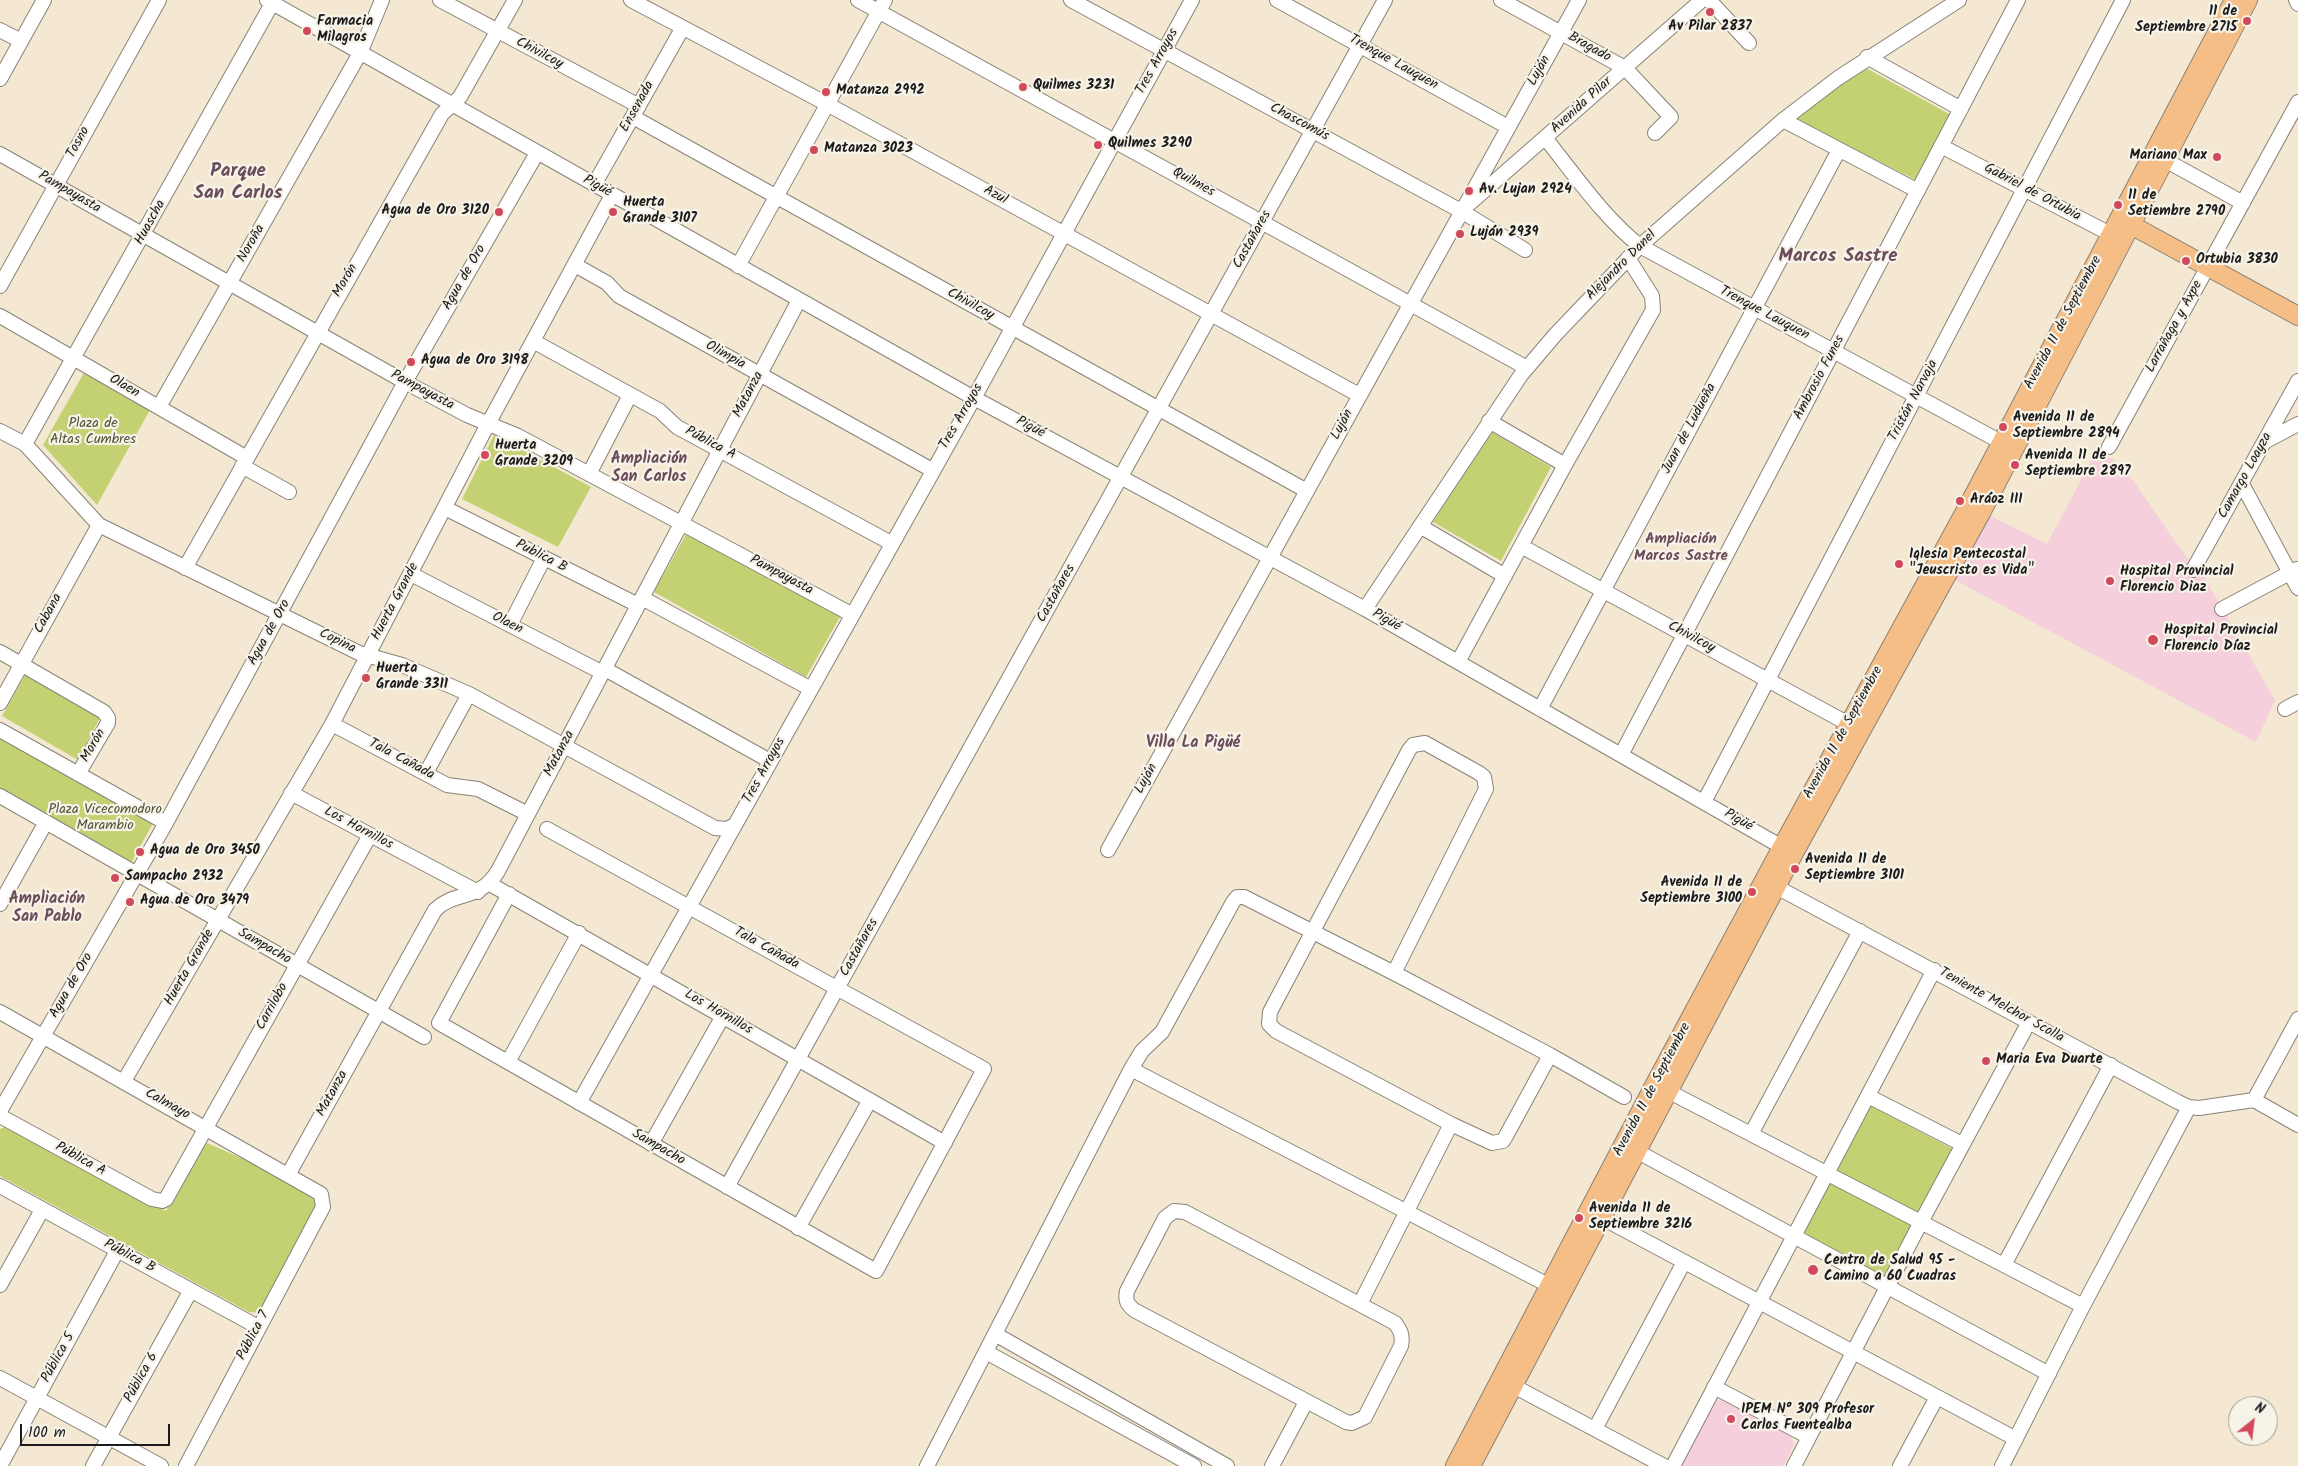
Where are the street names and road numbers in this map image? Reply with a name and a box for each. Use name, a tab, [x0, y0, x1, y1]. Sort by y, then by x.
street label: Tres Arroyos	[1133, 26, 1183, 98]
street label: Bragado	[1565, 29, 1613, 67]
street label: Trenque Lauquen	[1346, 32, 1440, 94]
street label: Chivilcoy	[513, 35, 565, 73]
street label: Luján	[1525, 53, 1555, 89]
street label: Avenida Pilar	[1548, 74, 1616, 138]
street label: Ensenada	[617, 79, 659, 135]
street label: Chascomús	[1266, 100, 1332, 146]
street label: Tosno	[64, 124, 94, 162]
street label: Gabriel de Ortubia	[1981, 160, 2083, 226]
street label: Quilmes	[1169, 165, 1217, 201]
street label: Pampayasta	[35, 168, 103, 218]
street label: Pigüé	[580, 172, 614, 202]
street label: Azul	[980, 183, 1010, 209]
street label: Huascha	[132, 198, 170, 248]
street label: Castañares	[1230, 208, 1276, 272]
street label: Noroña	[235, 222, 269, 266]
street label: Alejandro Danel	[1583, 227, 1661, 305]
street label: Agua de Oro	[440, 242, 490, 314]
street label: Avenida 11 de Septiembre	[2022, 253, 2106, 393]
street label: Morón	[330, 261, 362, 301]
street label: Larrañaga y Axpe	[2143, 278, 2207, 376]
street label: Trenque Lauquen	[1716, 283, 1812, 345]
street label: Chivilcoy	[944, 285, 996, 325]
street label: Ambrosio Funes	[1791, 333, 1849, 423]
street label: Olimpia	[702, 338, 748, 374]
street label: Tristán Narvaja	[1886, 357, 1942, 445]
street label: Pampayasta	[387, 367, 457, 415]
street label: Matanza	[730, 369, 768, 421]
street label: Olaen	[106, 372, 142, 402]
street label: Tres Arroyos	[936, 381, 988, 453]
street label: Juan de Ludueña	[1659, 381, 1721, 477]
street label: Luján	[1328, 407, 1358, 443]
street label: Pigüé	[1013, 413, 1047, 443]
street label: Pública A	[682, 424, 738, 464]
street label: Camargo Loayza	[2215, 430, 2277, 522]
street label: Publica B	[512, 537, 570, 577]
street label: Pampayasta	[746, 552, 816, 600]
street label: Huerta Grande	[369, 560, 423, 644]
street label: Castañares	[1034, 562, 1080, 626]
street label: Cabana	[31, 591, 67, 637]
street label: Agua de Oro	[245, 597, 295, 669]
street label: Pigüé	[1369, 606, 1403, 636]
street label: Olaen	[489, 609, 525, 639]
street label: Chivilcoy	[1665, 619, 1717, 657]
street label: Copina	[316, 626, 358, 658]
street label: Avenida 11 de Septiembre	[1801, 664, 1887, 802]
street label: Morón	[78, 726, 110, 766]
street label: Matanza	[541, 728, 579, 780]
street label: Tres Arroyos	[740, 735, 790, 807]
street label: Tala Cañada	[365, 736, 437, 784]
street label: Luján	[1132, 761, 1162, 797]
street label: Los Hornillos	[321, 804, 395, 854]
street label: Pigüé	[1721, 806, 1755, 836]
street label: Castañares	[837, 916, 883, 980]
street label: Tala Cañada	[730, 924, 802, 974]
street label: Sampacho	[234, 925, 294, 969]
street label: Huerta Grande	[161, 927, 219, 1009]
street label: Agua de Oro	[47, 950, 97, 1022]
street label: Teniente Melchor Scolla	[1936, 965, 2066, 1047]
street label: Carrilobo	[253, 981, 293, 1033]
street label: Los Hornillos	[681, 987, 755, 1039]
street label: Avenida 11 de Septiembre	[1611, 1020, 1695, 1160]
street label: Matanza	[314, 1068, 352, 1120]
street label: Calmayo	[141, 1086, 193, 1124]
street label: Sampacho	[628, 1126, 688, 1170]
street label: Pública A	[52, 1139, 108, 1181]
street label: Pública B	[100, 1236, 158, 1278]
street label: Pública 7	[234, 1309, 274, 1363]
street label: Pública 5	[38, 1330, 80, 1386]
street label: Pública 6	[121, 1350, 163, 1406]

